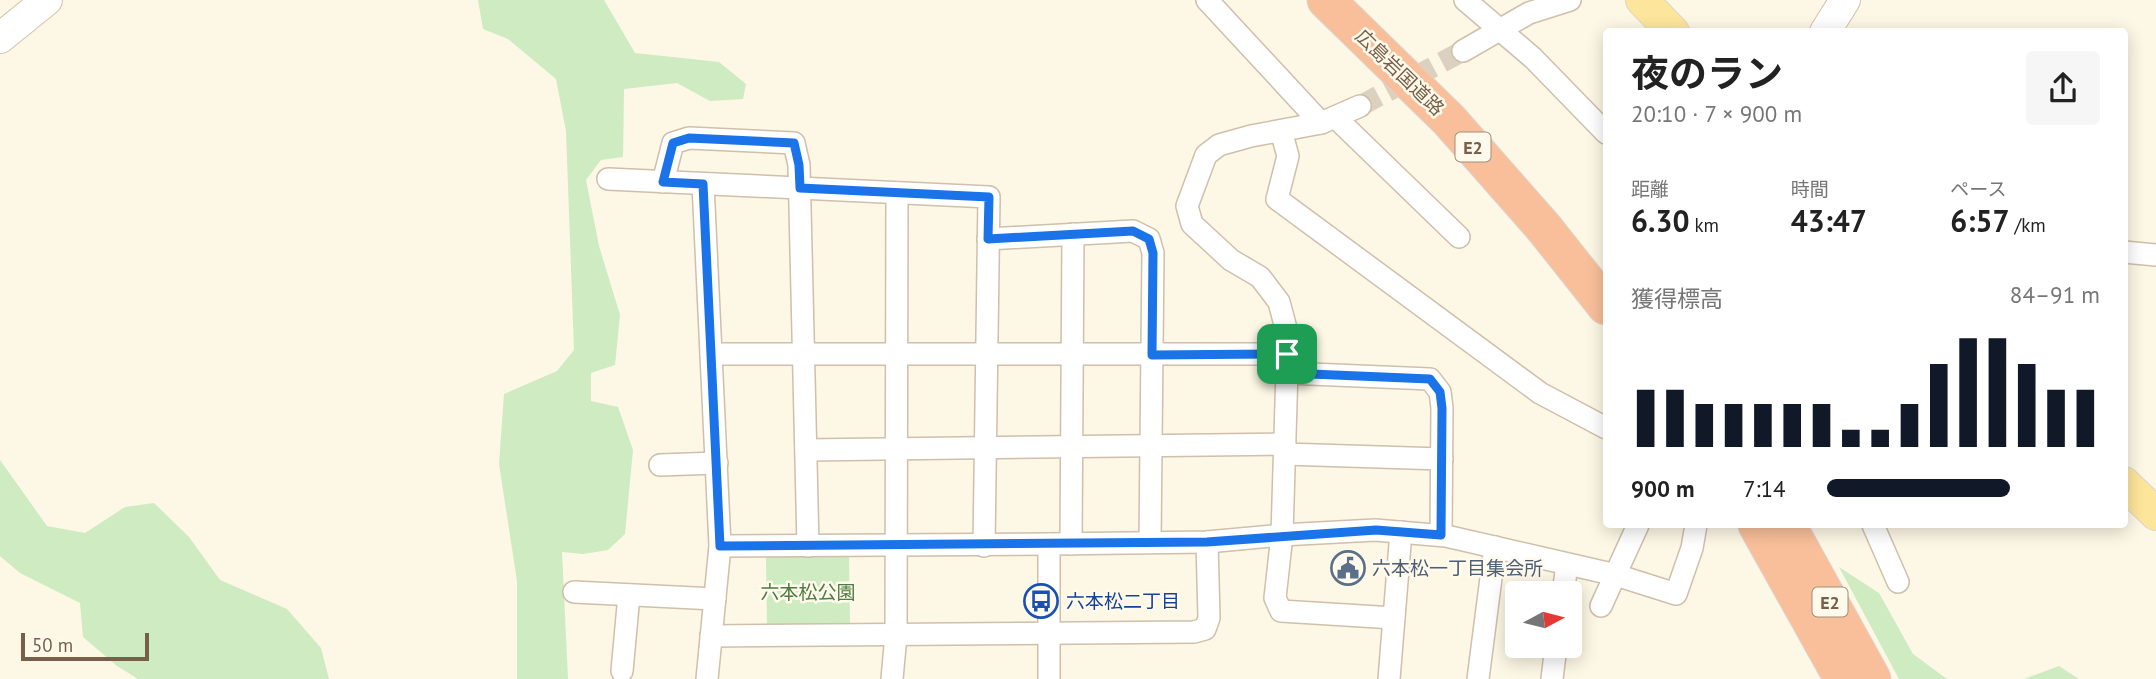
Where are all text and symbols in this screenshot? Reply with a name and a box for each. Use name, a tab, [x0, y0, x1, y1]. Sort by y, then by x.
street label: 広島岩国道路	[1351, 24, 1449, 120]
text: 夜のラン	[1631, 48, 1783, 97]
button: share	[2026, 51, 2100, 125]
text: 20:10 · 7 × 900 m	[1631, 99, 1802, 128]
road number: E2	[1456, 132, 1490, 162]
text: 距離	[1631, 177, 1669, 201]
text: 時間	[1791, 177, 1829, 201]
text: ペース	[1950, 177, 2006, 201]
text: 6.30	[1631, 201, 1689, 240]
text: 43:47	[1791, 201, 1867, 240]
text: 6:57	[1950, 201, 2009, 240]
text: km	[1689, 213, 1719, 237]
text: /km	[2009, 213, 2046, 237]
text: 84–91 m	[2010, 280, 2100, 309]
text: 獲得標高	[1631, 284, 1723, 313]
pin	[1257, 324, 1317, 384]
icon: arrive	[1268, 335, 1306, 373]
text: 900 m	[1631, 474, 1694, 503]
text: 7:14	[1743, 474, 1786, 503]
public building icon: 六本松一丁目集会所	[1329, 549, 1367, 587]
place label: 六本松一丁目集会所	[1372, 556, 1543, 580]
park label: 六本松公園	[760, 580, 856, 604]
north arrow	[1505, 581, 1582, 658]
map controls	[1505, 581, 1582, 658]
bus stop icon: 六本松二丁目	[1022, 582, 1060, 620]
road number: E2	[1812, 588, 1848, 616]
place label: 六本松二丁目	[1066, 589, 1180, 613]
scale bar	[21, 630, 149, 662]
text: 50 m	[32, 633, 73, 657]

